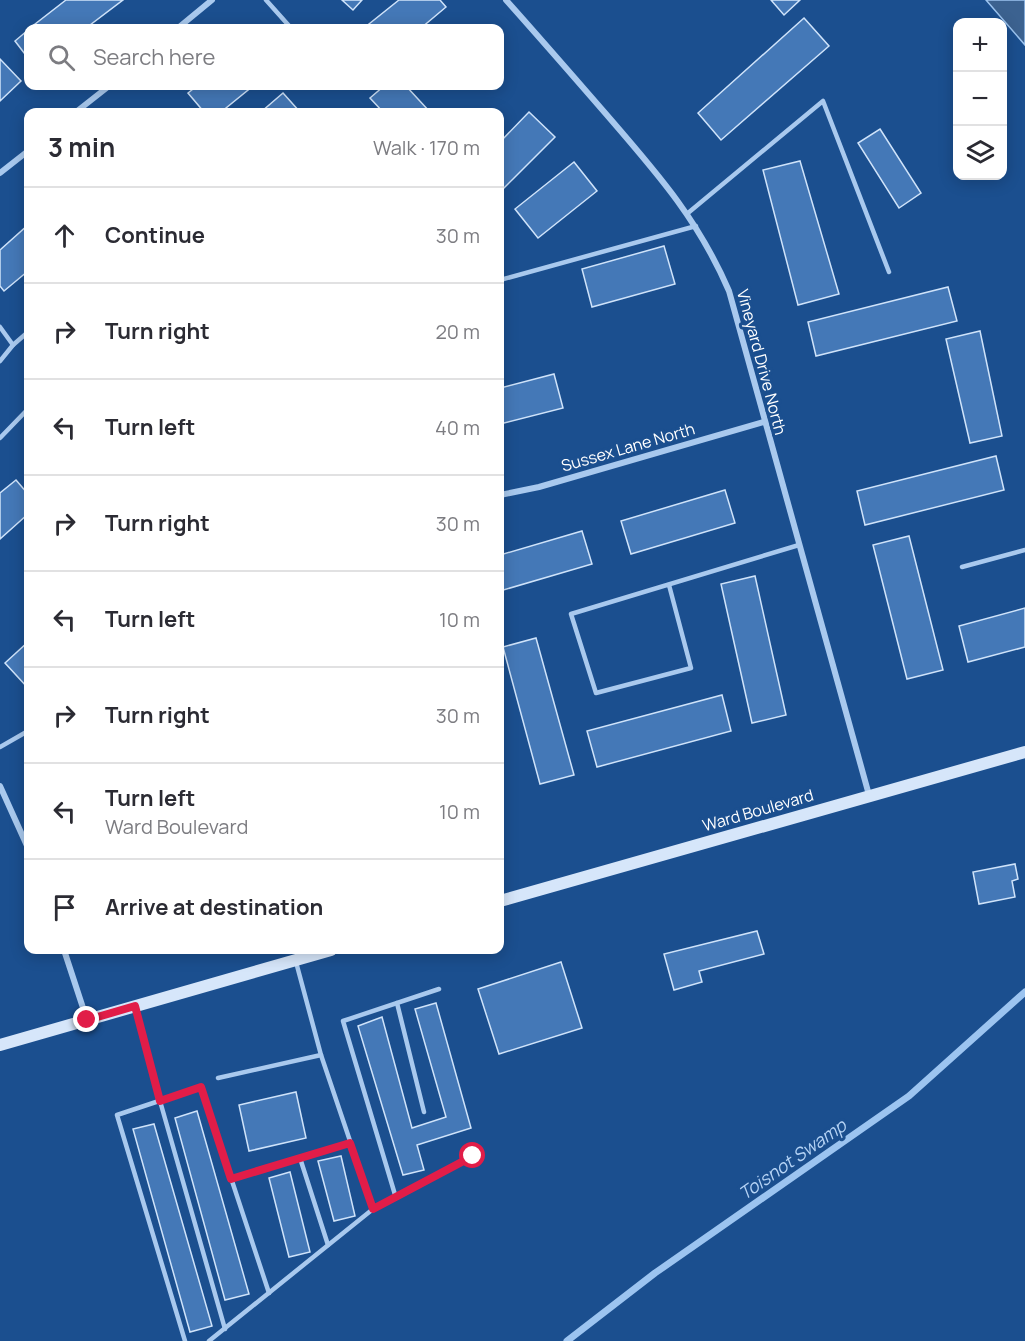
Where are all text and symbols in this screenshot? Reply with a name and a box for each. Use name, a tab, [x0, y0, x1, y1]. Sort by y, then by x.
map controls	[953, 18, 1007, 180]
button: +	[953, 18, 1007, 72]
search box	[24, 24, 504, 90]
icon: search	[45, 41, 78, 74]
text: Search here	[93, 42, 215, 72]
button: −	[953, 72, 1007, 126]
button: layers	[953, 126, 1007, 180]
text: 3 min	[48, 129, 115, 165]
text: Walk · 170 m	[373, 134, 480, 161]
icon: ahead	[48, 219, 81, 252]
text: Continue	[105, 220, 205, 250]
text: 30 m	[436, 222, 480, 249]
street label: Vineyard Drive North	[732, 287, 792, 437]
icon: right	[48, 315, 81, 348]
text: Turn right	[105, 316, 210, 346]
text: 20 m	[435, 318, 480, 345]
icon: left	[48, 411, 81, 444]
text: Turn left	[105, 412, 195, 442]
text: 40 m	[435, 414, 480, 441]
street label: Sussex Lane North	[559, 417, 697, 477]
icon: right	[48, 507, 81, 540]
text: Turn right	[105, 508, 210, 538]
text: 30 m	[436, 510, 480, 537]
icon: left	[48, 603, 81, 636]
text: Turn left	[105, 604, 195, 634]
text: 10 m	[439, 606, 480, 633]
icon: right	[48, 699, 81, 732]
text: Turn right	[105, 700, 210, 730]
text: 30 m	[436, 702, 480, 729]
text: Turn left	[105, 783, 195, 813]
street label: Ward Boulevard	[700, 784, 816, 836]
icon: left	[48, 795, 81, 828]
text: 10 m	[439, 798, 480, 825]
text: Ward Boulevard	[105, 813, 248, 840]
icon: arrive	[48, 891, 81, 924]
text: Arrive at destination	[105, 892, 323, 922]
route end	[73, 1006, 99, 1032]
water label: Toisnot Swamp	[734, 1112, 852, 1205]
route start	[459, 1142, 485, 1168]

